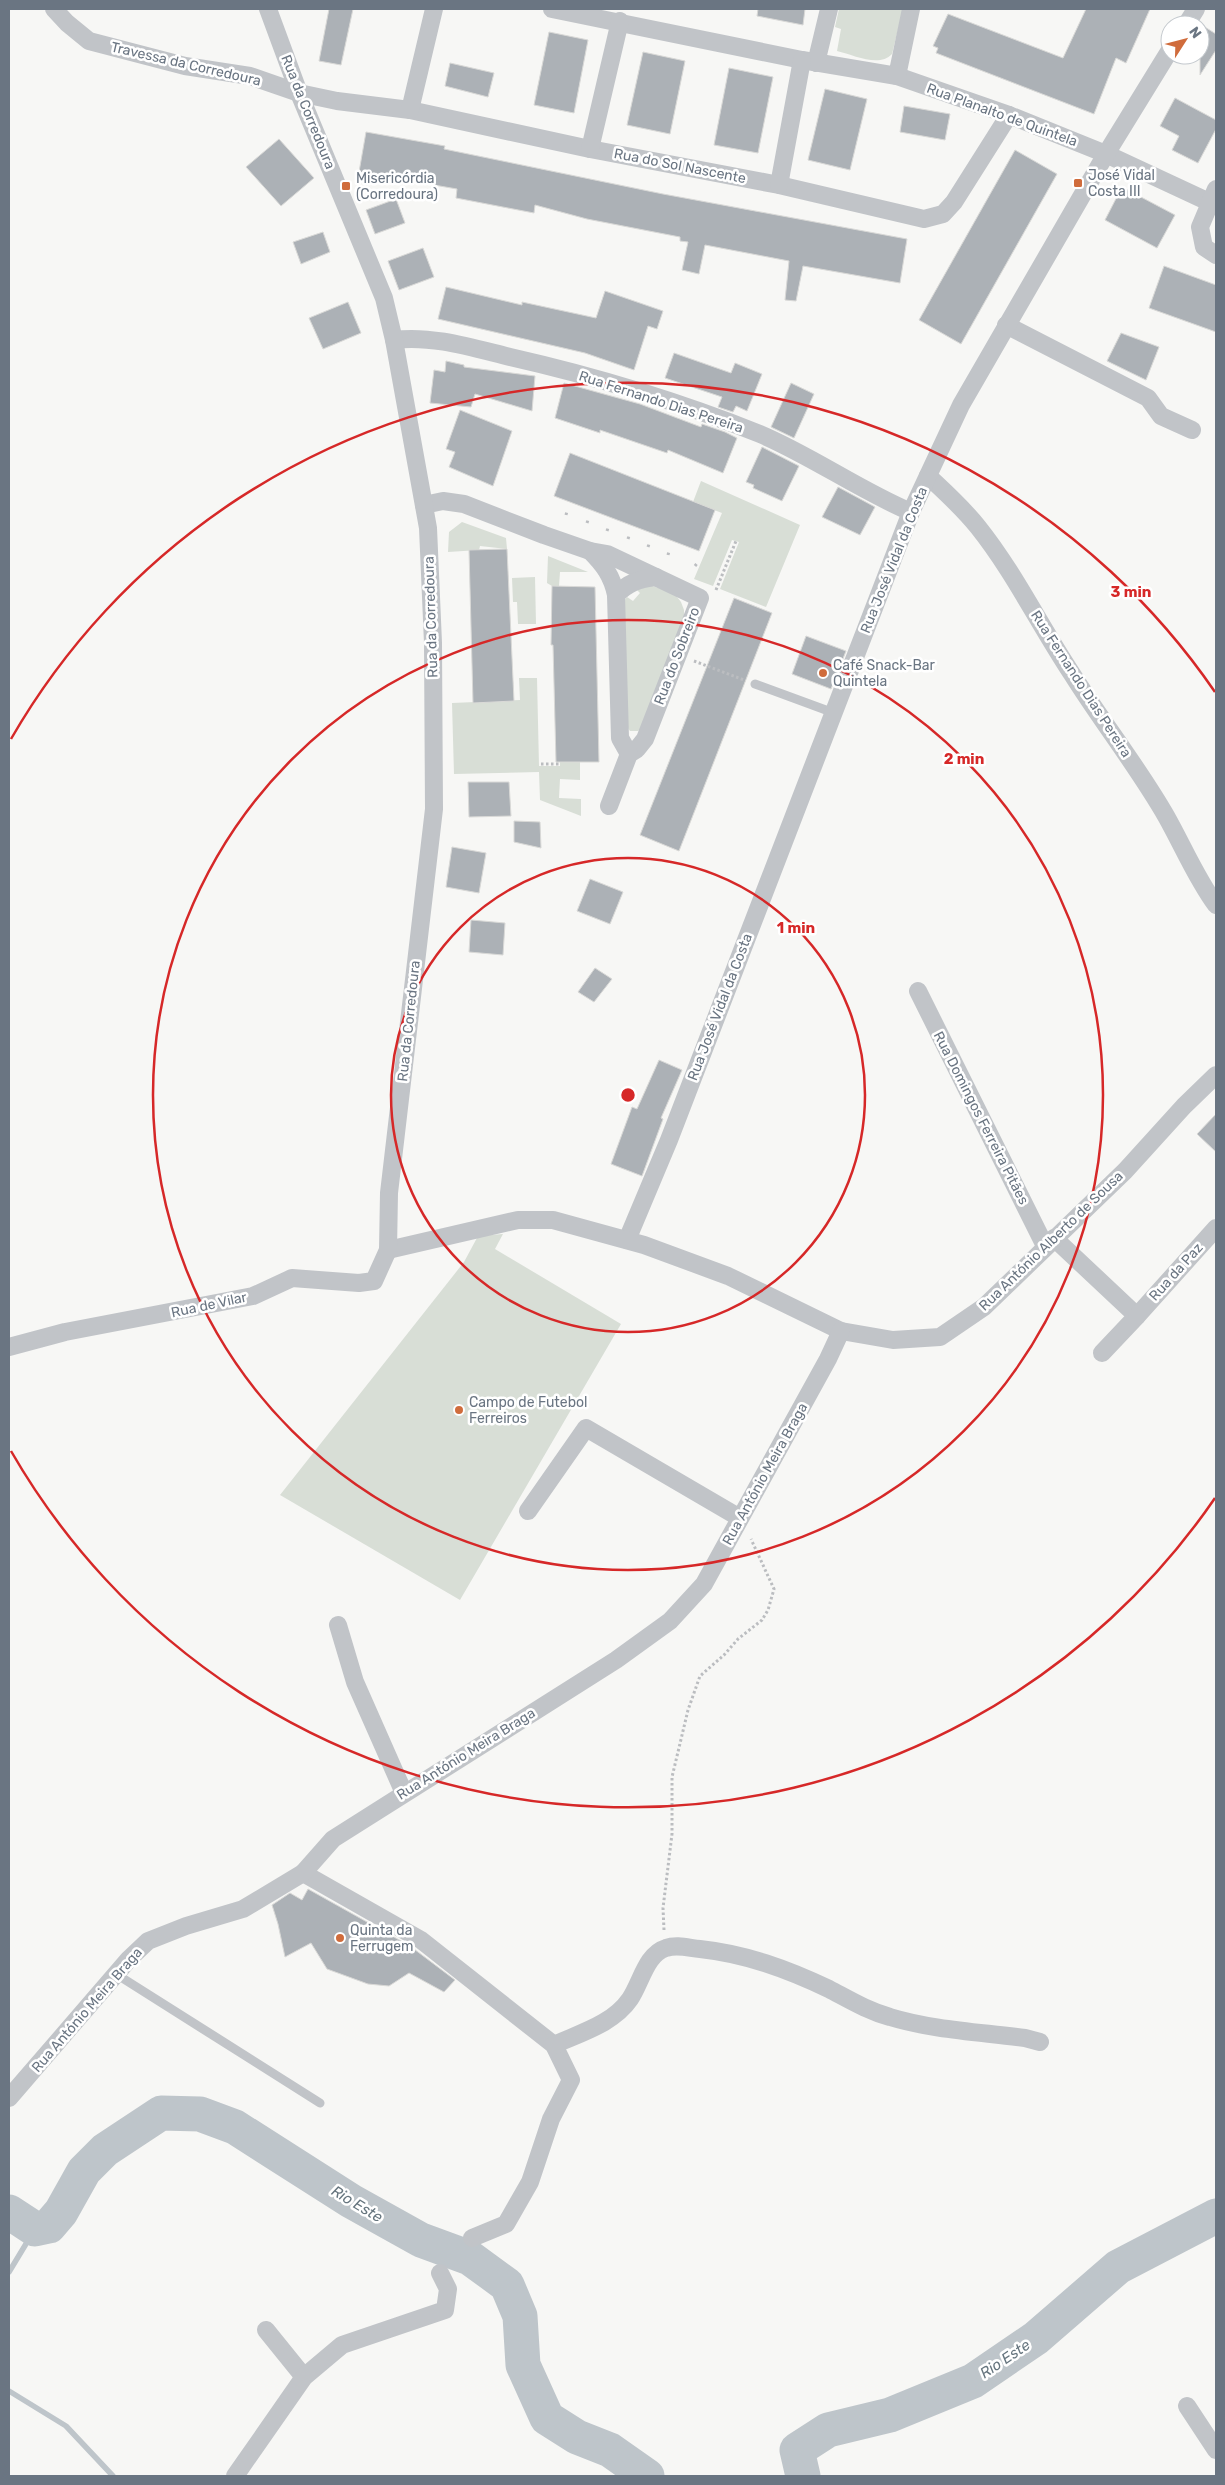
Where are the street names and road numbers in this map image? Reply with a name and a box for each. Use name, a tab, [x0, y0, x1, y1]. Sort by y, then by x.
street label: Travessa da Corredoura	[109, 38, 263, 90]
street label: Rua da Corredoura	[277, 52, 339, 172]
street label: Rua Planalto de Quintela	[924, 80, 1080, 150]
street label: Rua do Sol Nascente	[613, 145, 748, 187]
street label: Rua Fernando Dias Pereira	[577, 367, 745, 437]
street label: Rua José Vidal da Costa	[857, 484, 931, 636]
street label: Rua da Corredoura	[420, 556, 442, 678]
street label: Rua do Sobreiro	[651, 605, 703, 707]
street label: Rua Fernando Dias Pereira	[1027, 607, 1135, 761]
street label: Rua José Vidal da Costa	[684, 931, 756, 1083]
street label: Rua da Corredoura	[394, 960, 424, 1082]
street label: Rua Domingos Ferreira Pitães	[930, 1029, 1032, 1207]
street label: Rua António Alberto de Sousa	[976, 1168, 1126, 1314]
street label: Rua da Paz	[1146, 1240, 1206, 1304]
street label: Rua de Vilar	[170, 1289, 249, 1321]
street label: Rua António Meira Braga	[719, 1400, 811, 1548]
street label: Rua António Meira Braga	[394, 1704, 538, 1804]
street label: Rua António Meira Braga	[28, 1944, 146, 2076]

